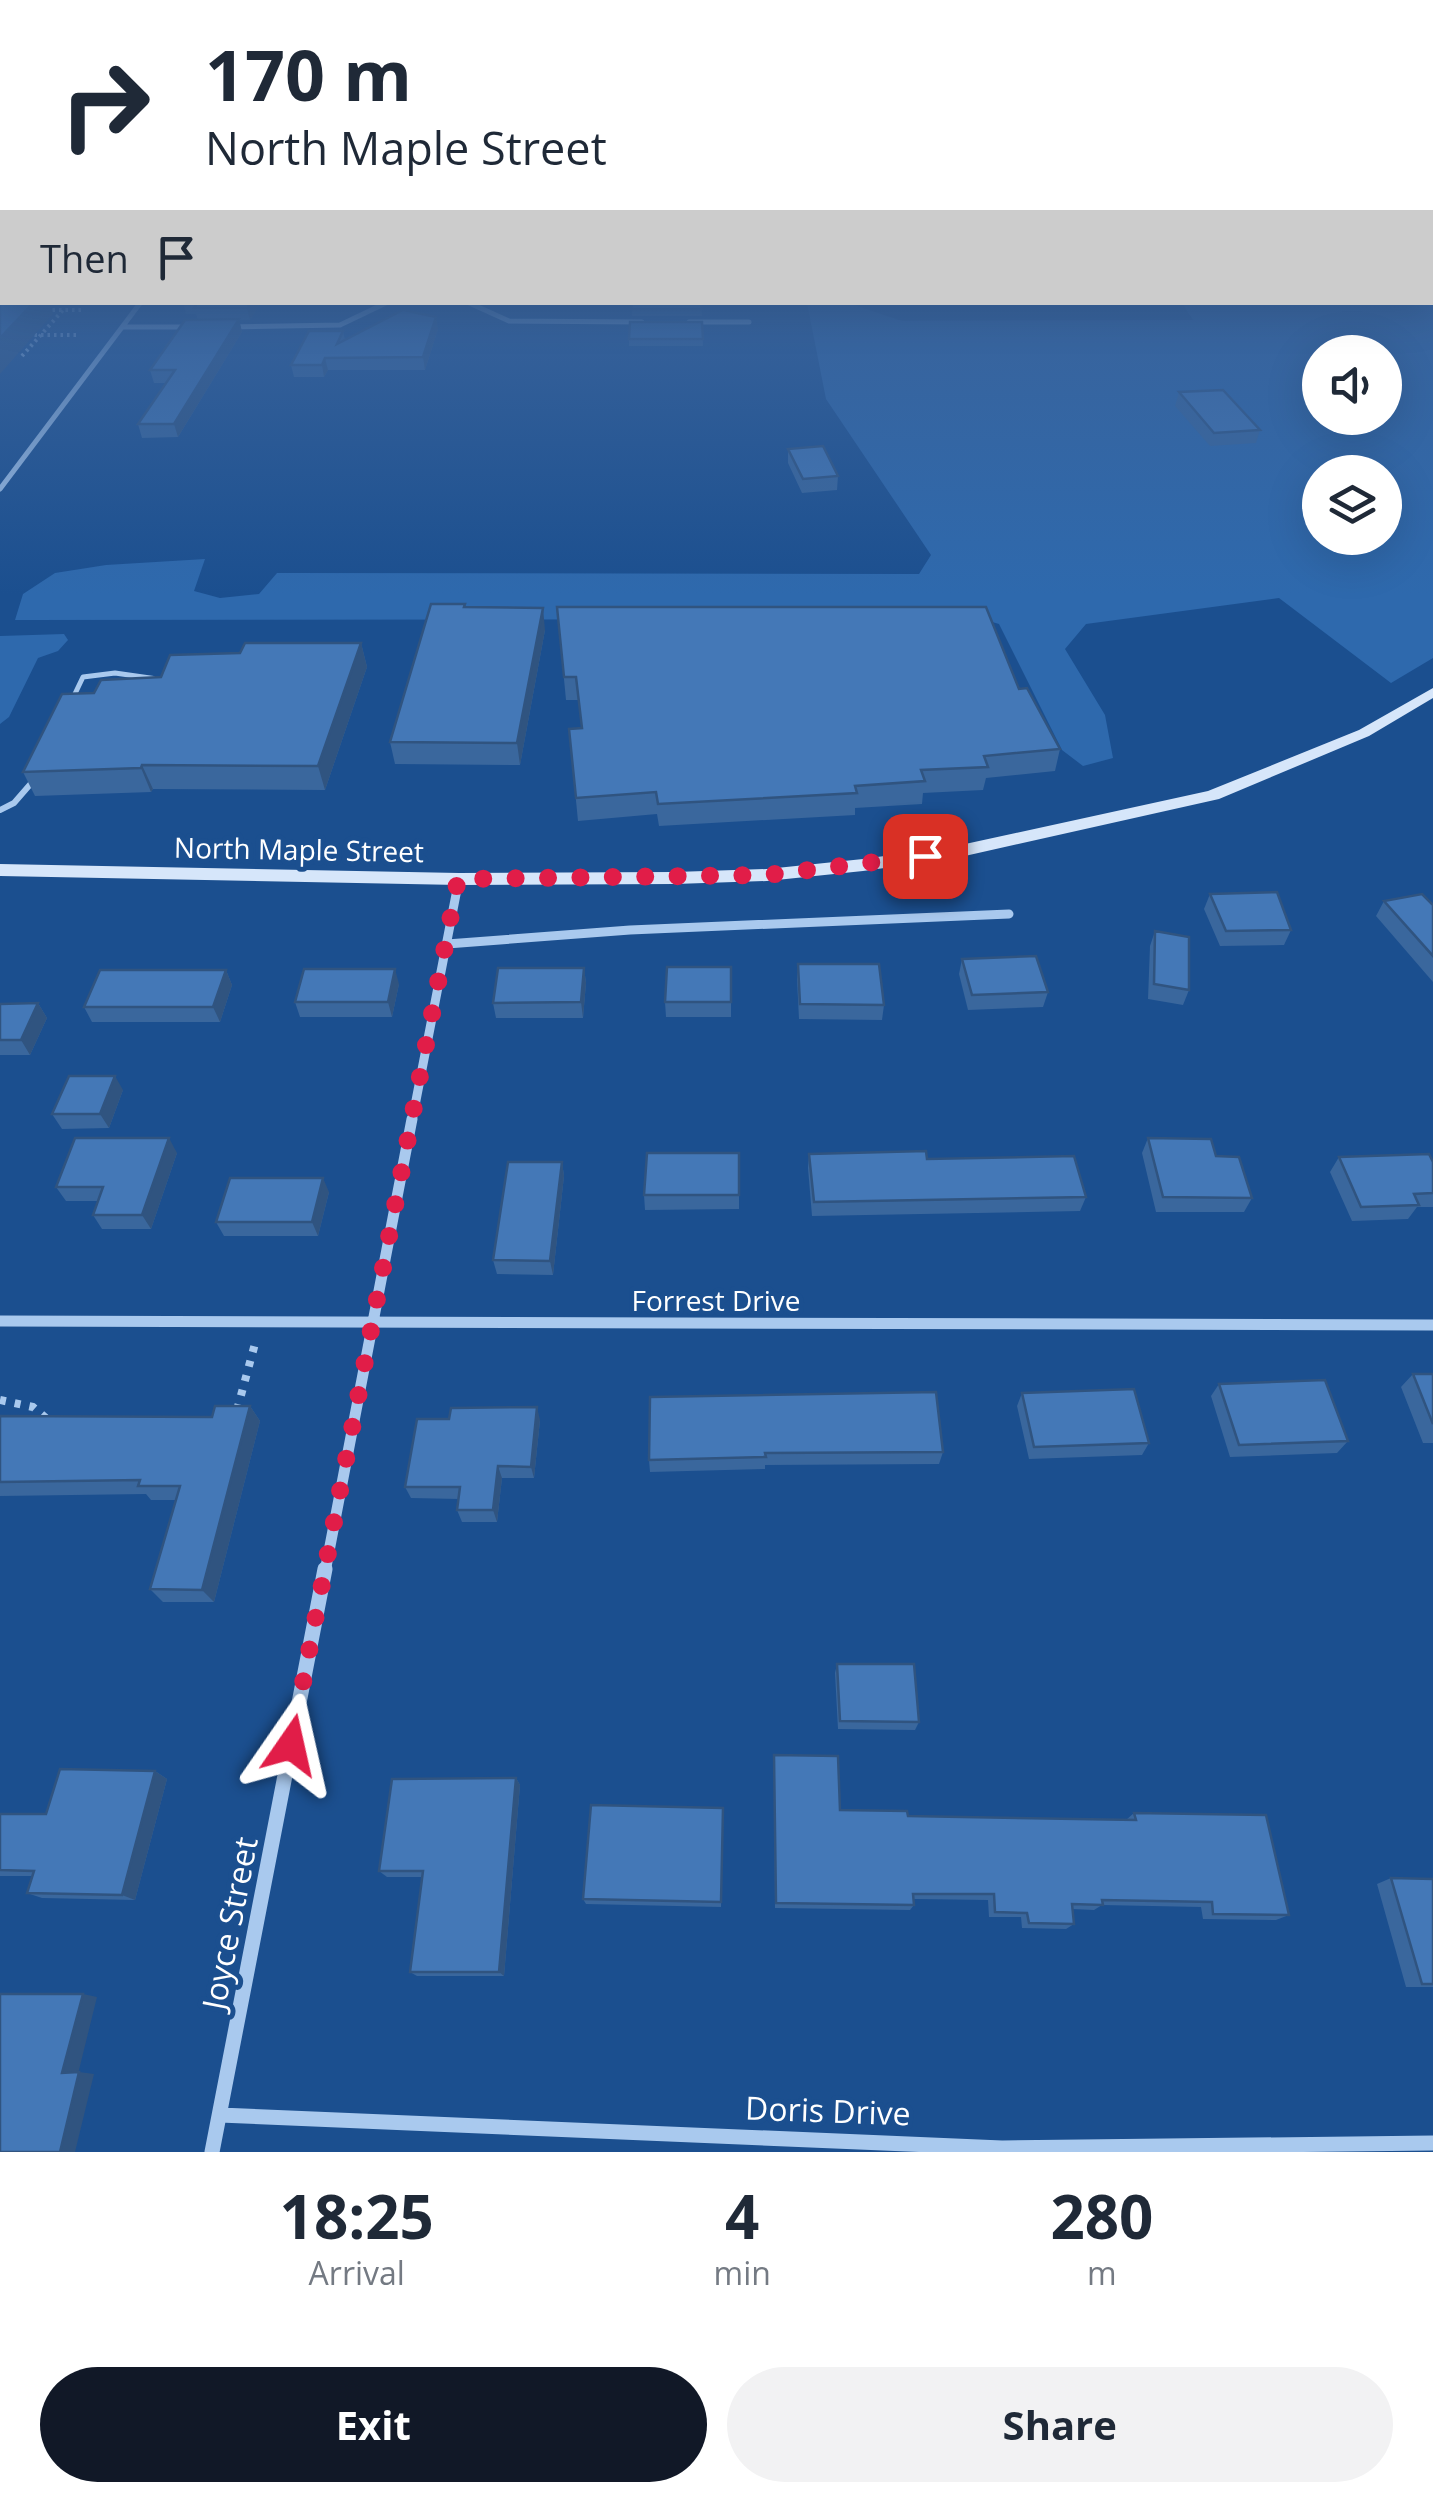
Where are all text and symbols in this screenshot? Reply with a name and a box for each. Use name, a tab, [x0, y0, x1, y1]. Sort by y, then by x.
text: 170 m	[205, 26, 412, 122]
icon: right	[40, 40, 170, 170]
text: North Maple Street	[205, 117, 607, 178]
icon: arrive	[149, 230, 204, 285]
text: Then	[40, 232, 129, 284]
map controls	[1302, 335, 1402, 555]
button: sound	[1302, 335, 1402, 435]
button: layers	[1302, 455, 1402, 555]
pin	[883, 814, 968, 899]
street label: North Maple Street	[174, 828, 424, 870]
icon: arrive	[898, 829, 953, 884]
street label: Forrest Drive	[631, 1281, 801, 1319]
position arrow	[239, 1693, 343, 1797]
street label: Joyce Street	[191, 1833, 267, 2016]
street label: Doris Drive	[745, 2086, 911, 2134]
text: 18:25	[280, 2175, 434, 2257]
text: 4	[725, 2175, 759, 2257]
text: 280	[1050, 2175, 1153, 2257]
text: Arrival	[309, 2251, 405, 2294]
text: min	[714, 2251, 771, 2294]
text: m	[1087, 2251, 1117, 2294]
button: Exit	[40, 2367, 707, 2482]
button: Share	[727, 2367, 1393, 2482]

